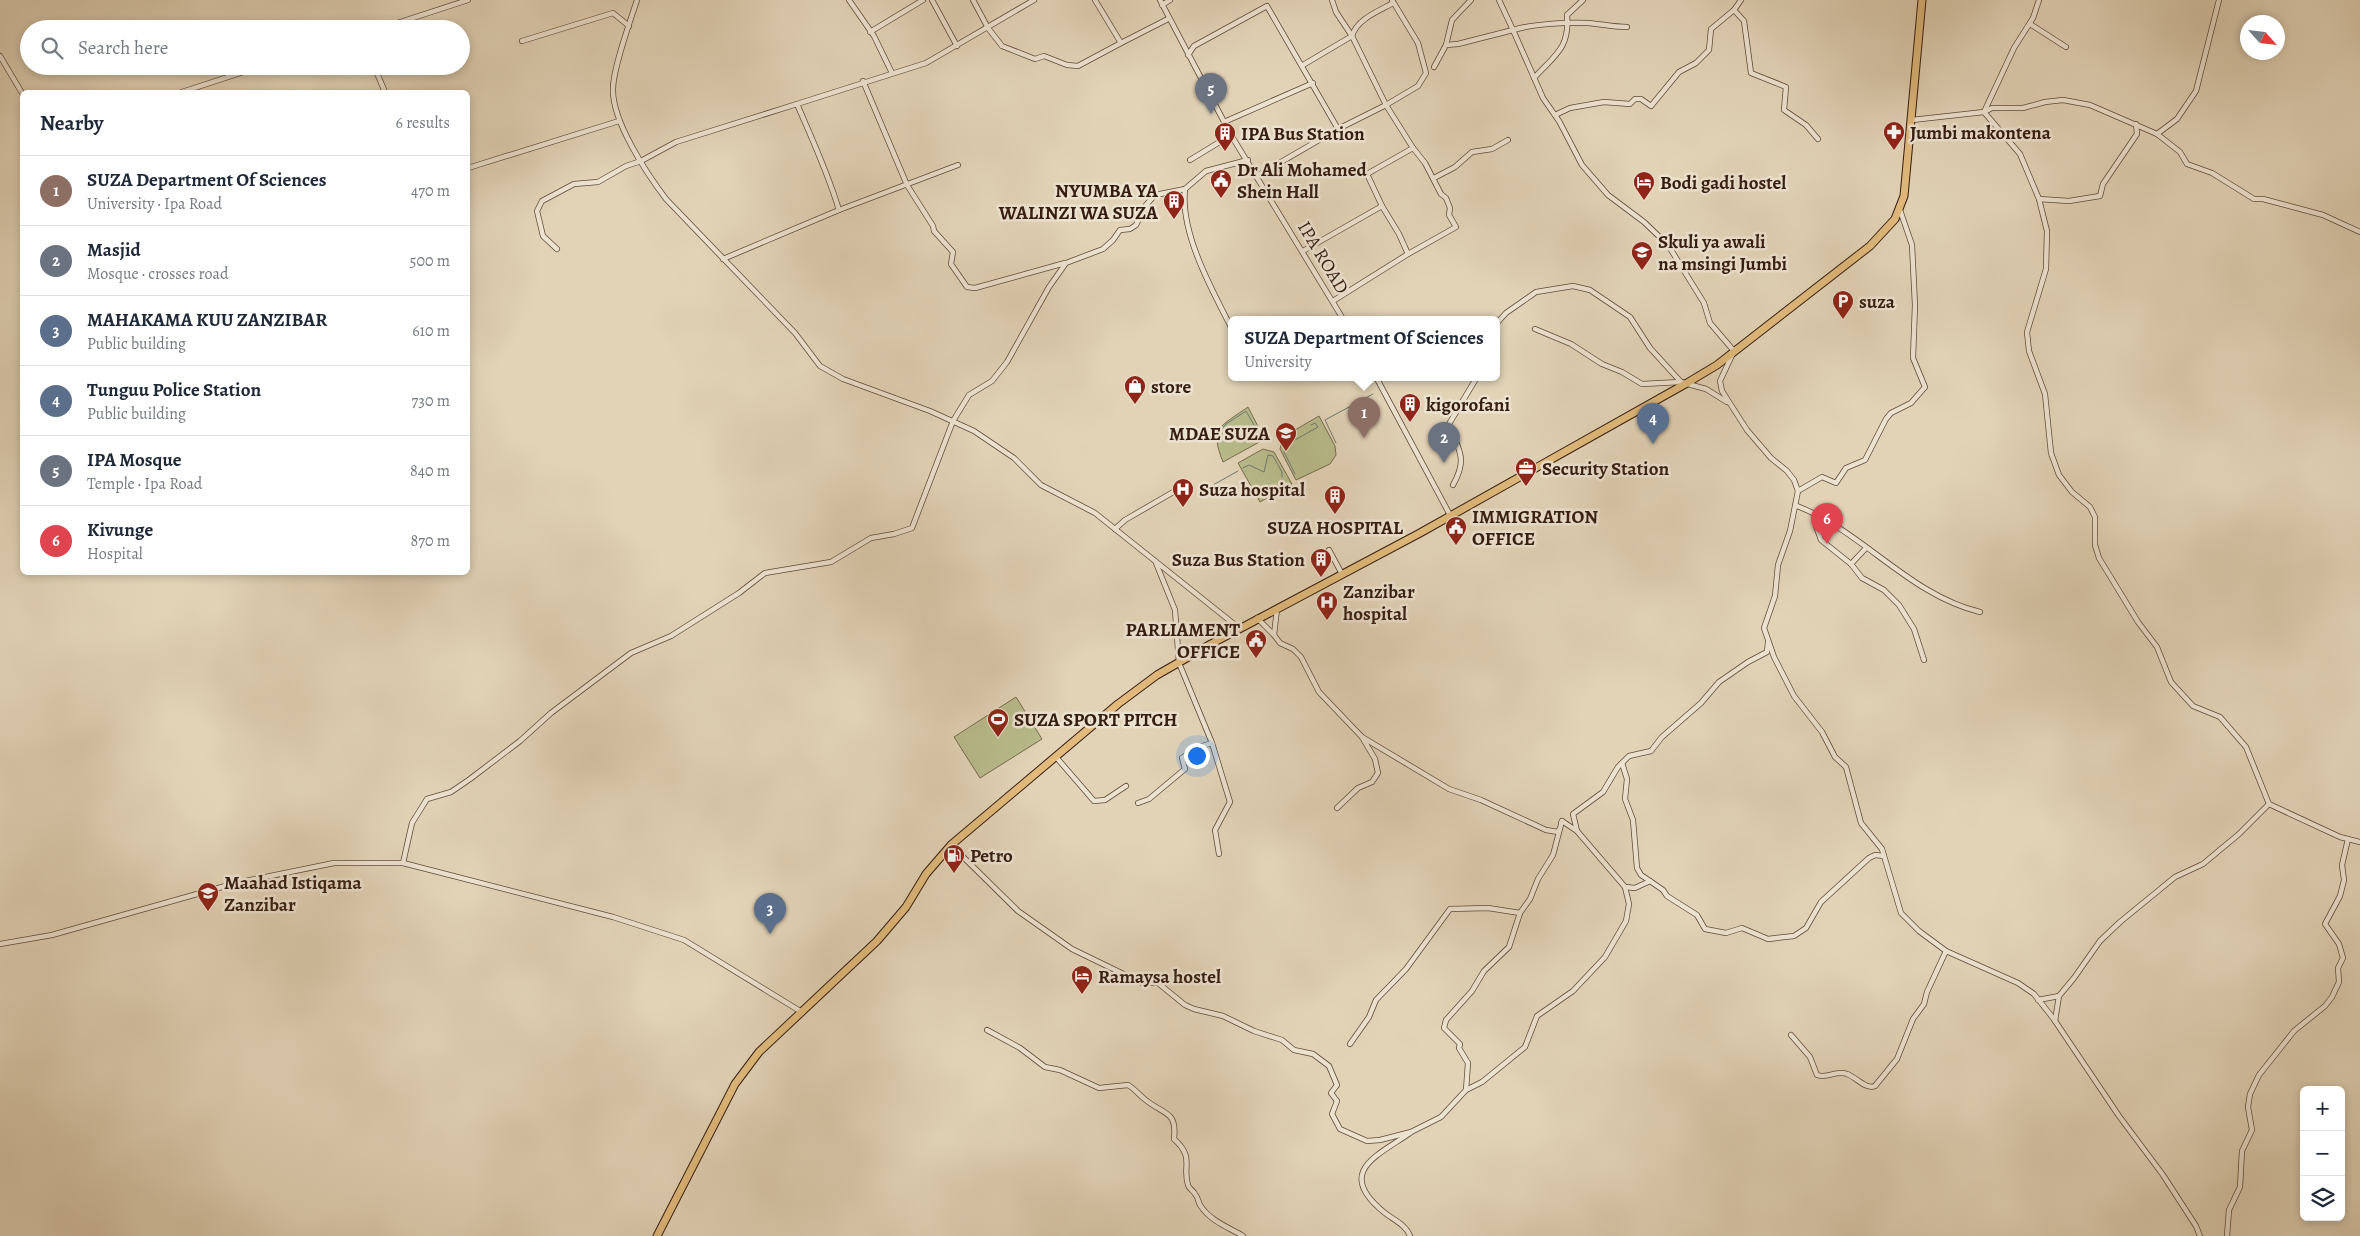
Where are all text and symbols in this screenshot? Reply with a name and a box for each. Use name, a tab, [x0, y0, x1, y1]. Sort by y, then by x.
north arrow	[2240, 15, 2285, 60]
search box	[20, 20, 470, 75]
icon: search	[38, 34, 66, 62]
text: Search here	[78, 35, 168, 61]
pin: 5	[1195, 73, 1227, 114]
text: Nearby	[40, 109, 103, 137]
text: 6 results	[396, 112, 450, 134]
pharmacy icon: Jumbi makontena	[1882, 120, 1906, 151]
place label: Jumbi makontena	[1910, 120, 2052, 146]
building icon: IPA Bus Station	[1213, 121, 1237, 152]
place label: IPA Bus Station	[1241, 121, 1365, 147]
place label: Dr Ali Mohamed Shein Hall	[1237, 157, 1368, 205]
text: SUZA Department Of Sciences	[87, 167, 326, 193]
public building icon: Dr Ali Mohamed Shein Hall	[1209, 168, 1233, 199]
hotel icon: Bodi gadi hostel	[1632, 170, 1656, 201]
place label: Bodi gadi hostel	[1660, 170, 1786, 196]
place label: NYUMBA YA WALINZI WA SUZA	[998, 178, 1159, 226]
text: 1	[53, 180, 59, 202]
text: 470 m	[411, 180, 450, 202]
building icon: NYUMBA YA WALINZI WA SUZA	[1162, 189, 1186, 220]
text: University · Ipa Road	[87, 193, 222, 215]
street label: IPA ROAD	[1291, 216, 1355, 299]
place label: Skuli ya awali na msingi Jumbi	[1658, 229, 1788, 277]
text: Masjid	[87, 237, 141, 263]
school or university icon: Skuli ya awali na msingi Jumbi	[1630, 240, 1654, 271]
text: 2	[52, 250, 60, 272]
text: 500 m	[410, 250, 450, 272]
text: Mosque · crosses road	[87, 263, 229, 285]
parking icon: suza	[1831, 289, 1855, 320]
place label: suza	[1859, 289, 1896, 315]
text: MAHAKAMA KUU ZANZIBAR	[87, 307, 327, 333]
popup	[1228, 316, 1500, 381]
text: 3	[53, 320, 59, 342]
text: 610 m	[412, 320, 450, 342]
text: SUZA Department Of Sciences	[1244, 325, 1484, 351]
text: Public building	[87, 333, 186, 355]
text: University	[1244, 351, 1312, 373]
shop icon: store	[1123, 374, 1147, 405]
place label: store	[1151, 374, 1191, 400]
text: Tunguu Police Station	[87, 377, 261, 403]
text: 4	[52, 390, 60, 412]
text: 730 m	[412, 390, 450, 412]
building icon: kigorofani	[1398, 392, 1422, 423]
place label: kigorofani	[1426, 392, 1510, 418]
pin: 1	[1348, 397, 1380, 438]
text: Public building	[87, 403, 186, 425]
pin: 4	[1637, 403, 1669, 444]
place label: MDAE SUZA	[1169, 421, 1271, 447]
school or university icon: MDAE SUZA	[1274, 421, 1298, 452]
pin: 2	[1428, 422, 1460, 463]
text: IPA Mosque	[87, 447, 182, 473]
office icon: Security Station	[1514, 456, 1538, 487]
place label: Security Station	[1542, 456, 1669, 482]
text: 5	[53, 460, 59, 482]
text: 840 m	[410, 460, 450, 482]
text: Temple · Ipa Road	[87, 473, 202, 495]
hospital icon: Suza hospital	[1171, 477, 1195, 508]
place label: Suza hospital	[1199, 477, 1305, 503]
building icon: SUZA HOSPITAL	[1323, 484, 1347, 515]
pin: 6	[1811, 503, 1843, 544]
place label: IMMIGRATION OFFICE	[1472, 504, 1598, 552]
place label: SUZA HOSPITAL	[1267, 515, 1404, 541]
public building icon: IMMIGRATION OFFICE	[1444, 515, 1468, 546]
text: Kivunge	[87, 517, 153, 543]
text: 6	[52, 530, 60, 552]
text: 870 m	[411, 530, 450, 552]
text: Hospital	[87, 543, 143, 565]
place label: Suza Bus Station	[1172, 547, 1305, 573]
building icon: Suza Bus Station	[1309, 547, 1333, 578]
place label: Zanzibar hospital	[1343, 579, 1415, 627]
hospital icon: Zanzibar hospital	[1315, 590, 1339, 621]
place label: PARLIAMENT OFFICE	[1126, 617, 1240, 665]
public building icon: PARLIAMENT OFFICE	[1244, 628, 1268, 659]
sports icon: SUZA SPORT PITCH	[986, 707, 1010, 738]
place label: SUZA SPORT PITCH	[1014, 707, 1177, 733]
your location	[1184, 743, 1210, 769]
fuel station icon: Petro	[942, 843, 966, 874]
place label: Petro	[970, 843, 1013, 869]
place label: Maahad Istiqama Zanzibar	[224, 870, 362, 918]
school or university icon: Maahad Istiqama Zanzibar	[196, 881, 220, 912]
pin: 3	[754, 893, 786, 934]
hotel icon: Ramaysa hostel	[1070, 964, 1094, 995]
place label: Ramaysa hostel	[1098, 964, 1221, 990]
map controls	[2300, 1086, 2345, 1221]
button: +	[2300, 1086, 2345, 1131]
button: −	[2300, 1131, 2345, 1176]
button: layers	[2300, 1176, 2345, 1221]

